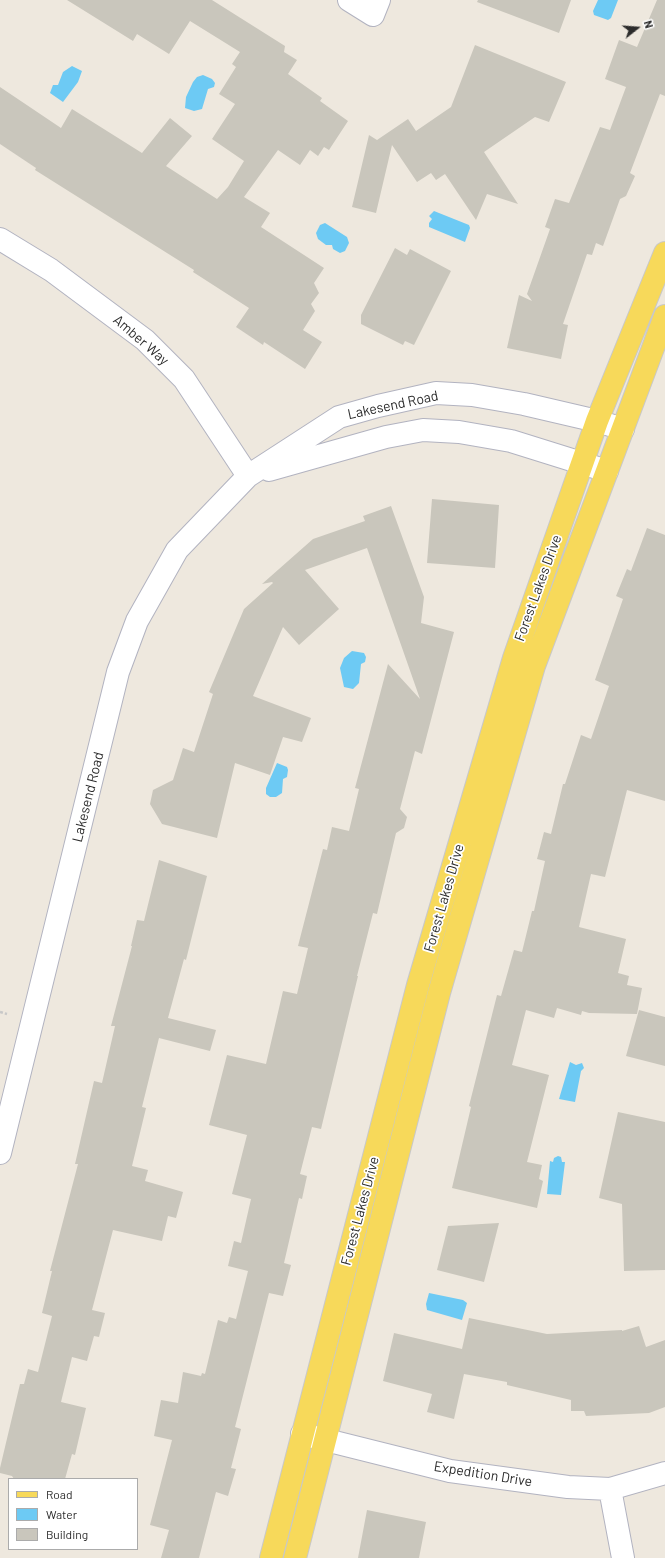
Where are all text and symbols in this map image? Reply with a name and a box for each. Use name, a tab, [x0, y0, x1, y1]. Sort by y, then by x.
north arrow	[617, 8, 657, 48]
text: N	[642, 19, 656, 30]
street label: Amber Way	[110, 311, 172, 369]
street label: Lakesend Road	[346, 387, 440, 423]
street label: Forest Lakes Drive	[511, 533, 565, 643]
street label: Lakesend Road	[69, 750, 107, 844]
street label: Forest Lakes Drive	[421, 842, 467, 954]
street label: Forest Lakes Drive	[337, 1155, 383, 1267]
street label: Expedition Drive	[433, 1458, 533, 1490]
legend	[8, 1478, 138, 1550]
text: Road	[46, 1487, 73, 1501]
text: Water	[46, 1507, 77, 1521]
text: Building	[46, 1527, 88, 1541]

